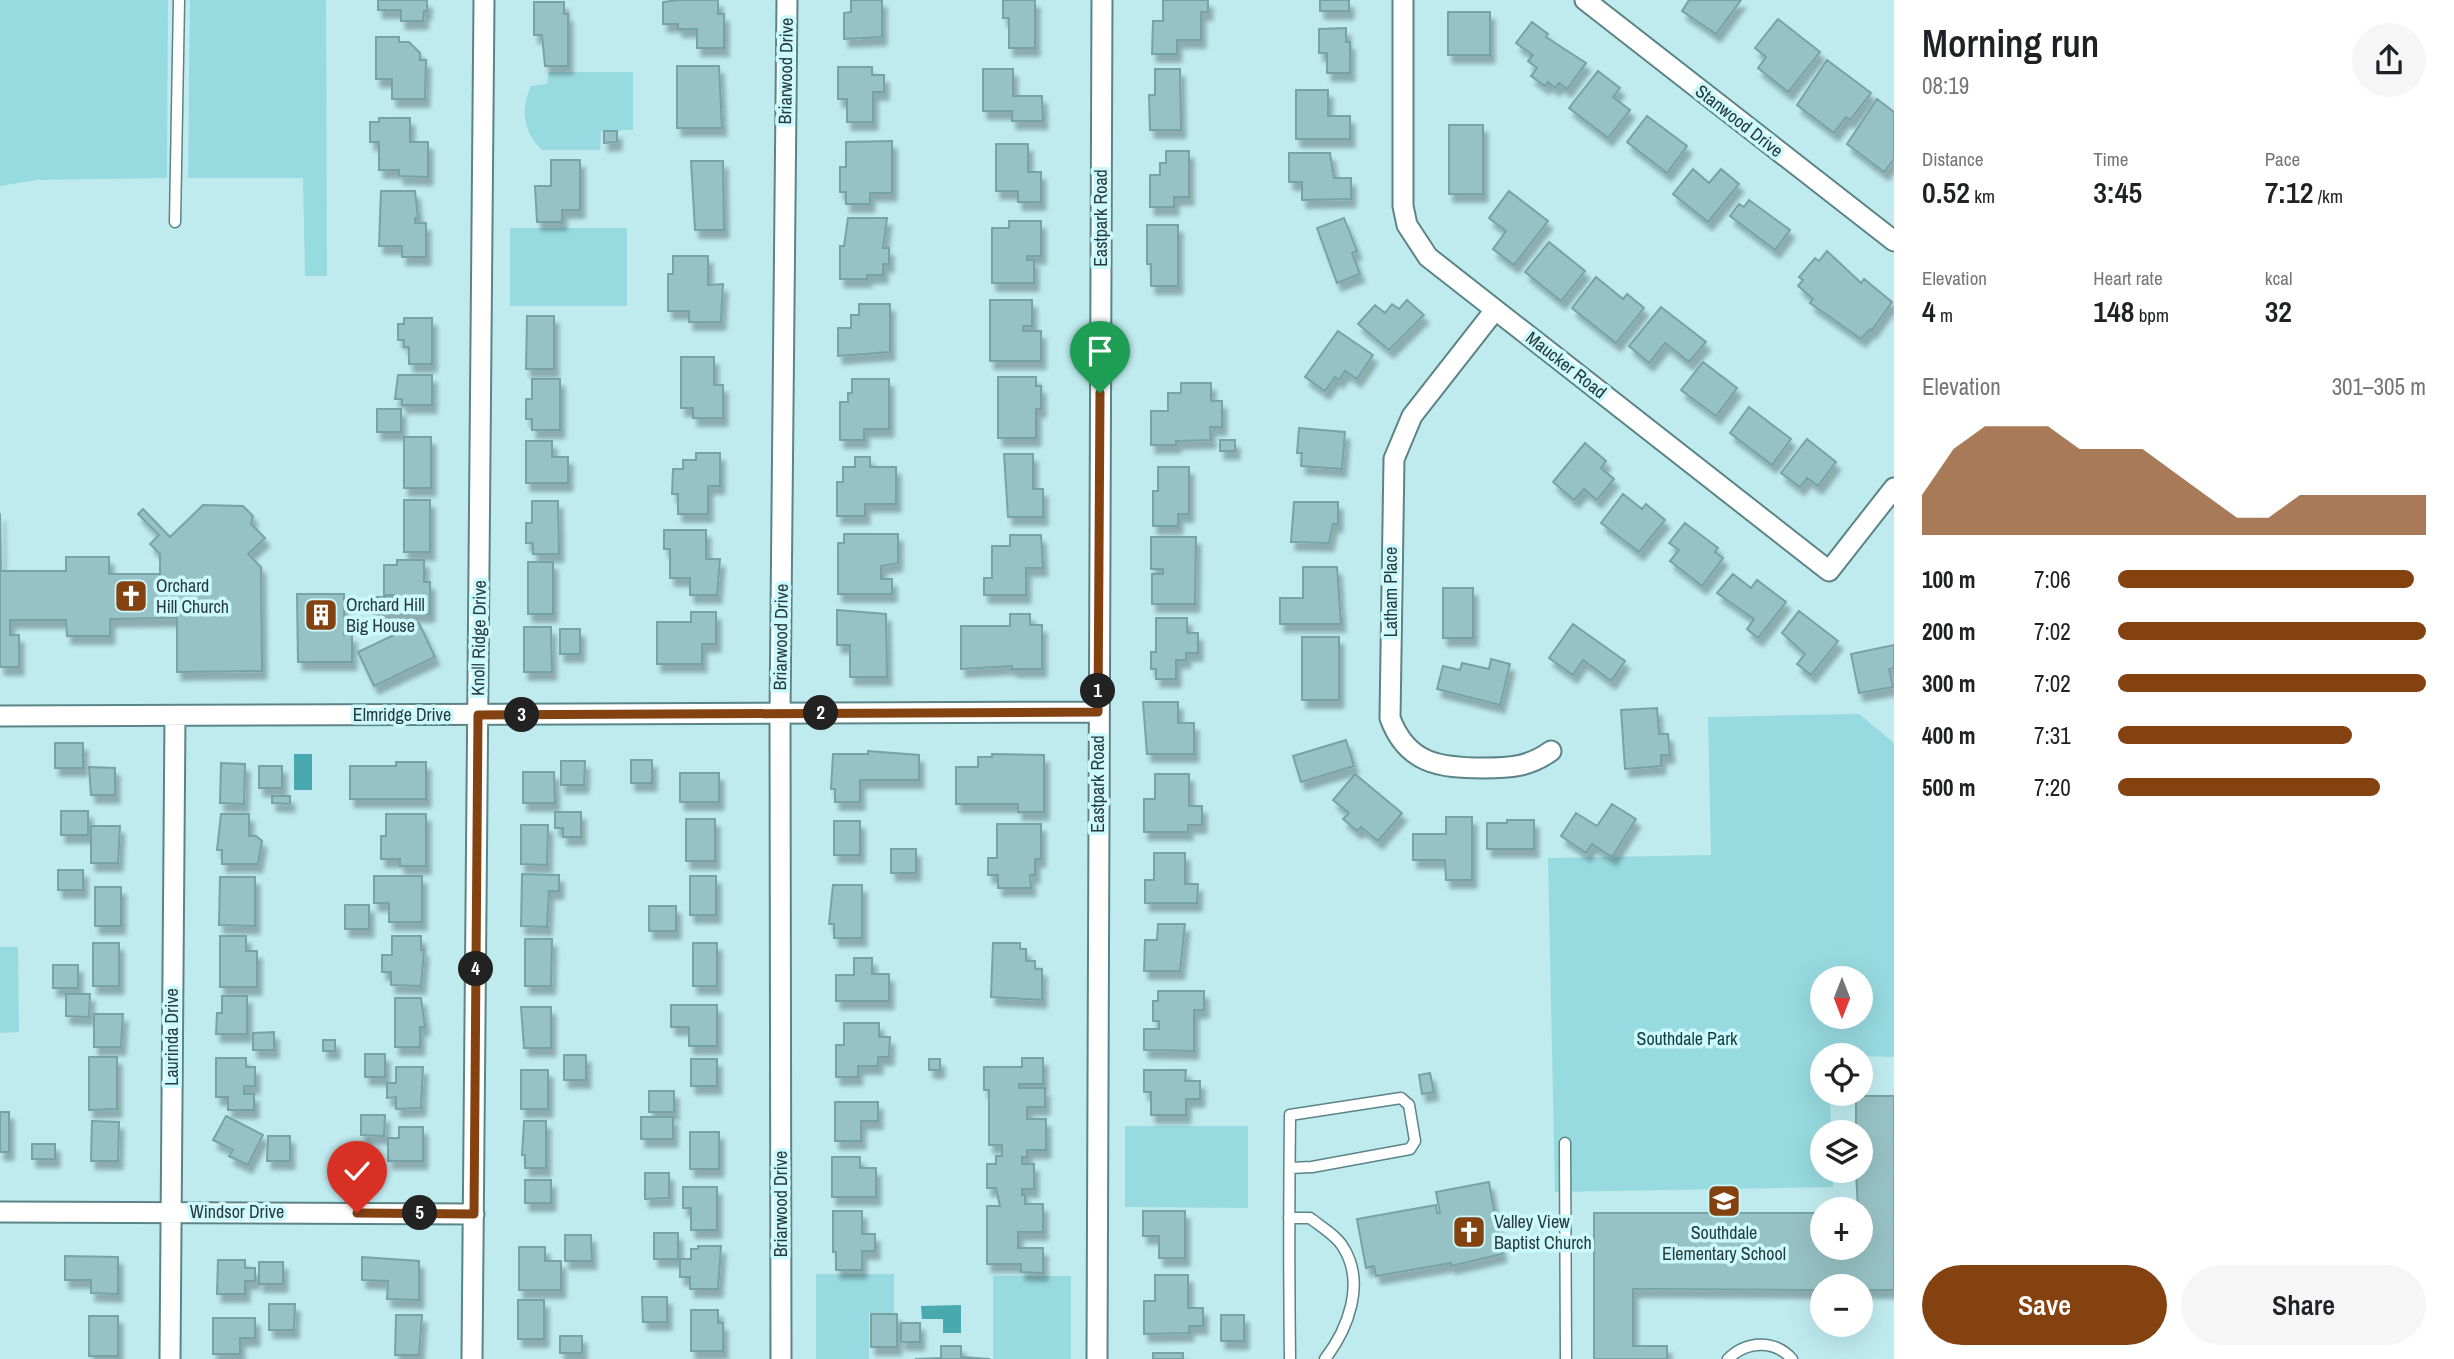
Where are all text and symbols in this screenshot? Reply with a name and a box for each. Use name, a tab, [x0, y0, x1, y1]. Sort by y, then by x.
street label: Briarwood Drive	[772, 17, 799, 125]
text: Morning run	[1922, 18, 2099, 69]
button: share	[2352, 23, 2426, 97]
text: 08:19	[1922, 70, 1969, 101]
street label: Stanwood Drive	[1690, 78, 1788, 163]
text: Distance	[1922, 146, 1983, 172]
text: Time	[2093, 146, 2128, 172]
text: Pace	[2265, 146, 2300, 172]
street label: Eastpark Road	[1088, 169, 1113, 267]
text: 0.52	[1922, 172, 1970, 212]
text: 3:45	[2093, 172, 2142, 212]
text: 7:12	[2265, 172, 2313, 212]
text: km	[1970, 183, 1995, 209]
text: /km	[2313, 183, 2343, 209]
text: Elevation	[1922, 265, 1987, 291]
text: Heart rate	[2093, 265, 2163, 291]
text: kcal	[2265, 265, 2292, 291]
text: 4	[1922, 291, 1936, 331]
text: 148	[2093, 291, 2134, 331]
text: 32	[2265, 291, 2292, 331]
text: m	[1936, 302, 1953, 328]
text: bpm	[2134, 302, 2169, 328]
pin	[1070, 321, 1130, 393]
street label: Maucker Road	[1521, 325, 1612, 404]
icon: arrive	[1081, 332, 1119, 370]
text: Elevation	[1922, 371, 2001, 402]
text: 301–305 m	[2332, 371, 2426, 402]
street label: Latham Place	[1378, 547, 1403, 637]
text: 100 m	[1922, 564, 1975, 595]
text: 7:06	[2034, 564, 2071, 595]
place label: Orchard Hill Church	[156, 573, 229, 619]
church icon: Orchard Hill Church	[112, 577, 150, 615]
street label: Knoll Ridge Drive	[465, 580, 492, 696]
street label: Briarwood Drive	[767, 583, 794, 691]
place label: Orchard Hill Big House	[346, 592, 425, 638]
building icon: Orchard Hill Big House	[302, 596, 340, 634]
text: 200 m	[1922, 616, 1975, 647]
text: 7:02	[2034, 616, 2071, 647]
text: 300 m	[1922, 668, 1975, 699]
text: 7:02	[2034, 668, 2071, 699]
pin: 1	[1080, 674, 1116, 708]
text: 1	[1093, 677, 1102, 703]
pin: 2	[804, 696, 838, 730]
pin: 3	[504, 698, 540, 732]
text: 2	[816, 699, 825, 725]
text: 3	[517, 701, 526, 727]
street label: Elmridge Drive	[353, 702, 451, 727]
text: 400 m	[1922, 720, 1975, 751]
text: 7:31	[2034, 720, 2071, 751]
street label: Eastpark Road	[1085, 735, 1110, 833]
text: 500 m	[1922, 772, 1975, 803]
text: 7:20	[2034, 772, 2071, 803]
pin: 4	[458, 951, 494, 986]
text: 4	[471, 955, 480, 981]
north arrow	[1810, 966, 1872, 1029]
map controls	[1810, 966, 1873, 1337]
street label: Laurinda Drive	[159, 988, 184, 1086]
park label: Southdale Park	[1637, 1026, 1738, 1051]
button: locate	[1810, 1043, 1873, 1106]
button: layers	[1810, 1120, 1873, 1183]
pin	[327, 1141, 387, 1213]
street label: Briarwood Drive	[768, 1151, 793, 1257]
icon: check	[338, 1152, 376, 1190]
school or university icon: Southdale Elementary School	[1705, 1182, 1743, 1220]
pin: 5	[402, 1196, 438, 1230]
button: +	[1810, 1197, 1873, 1260]
street label: Windsor Drive	[190, 1199, 284, 1224]
text: 5	[415, 1199, 424, 1225]
place label: Valley View Baptist Church	[1494, 1209, 1592, 1255]
church icon: Valley View Baptist Church	[1450, 1213, 1488, 1251]
place label: Southdale Elementary School	[1662, 1220, 1786, 1266]
button: Save	[1922, 1265, 2167, 1345]
button: Share	[2181, 1265, 2426, 1345]
button: −	[1810, 1274, 1873, 1337]

